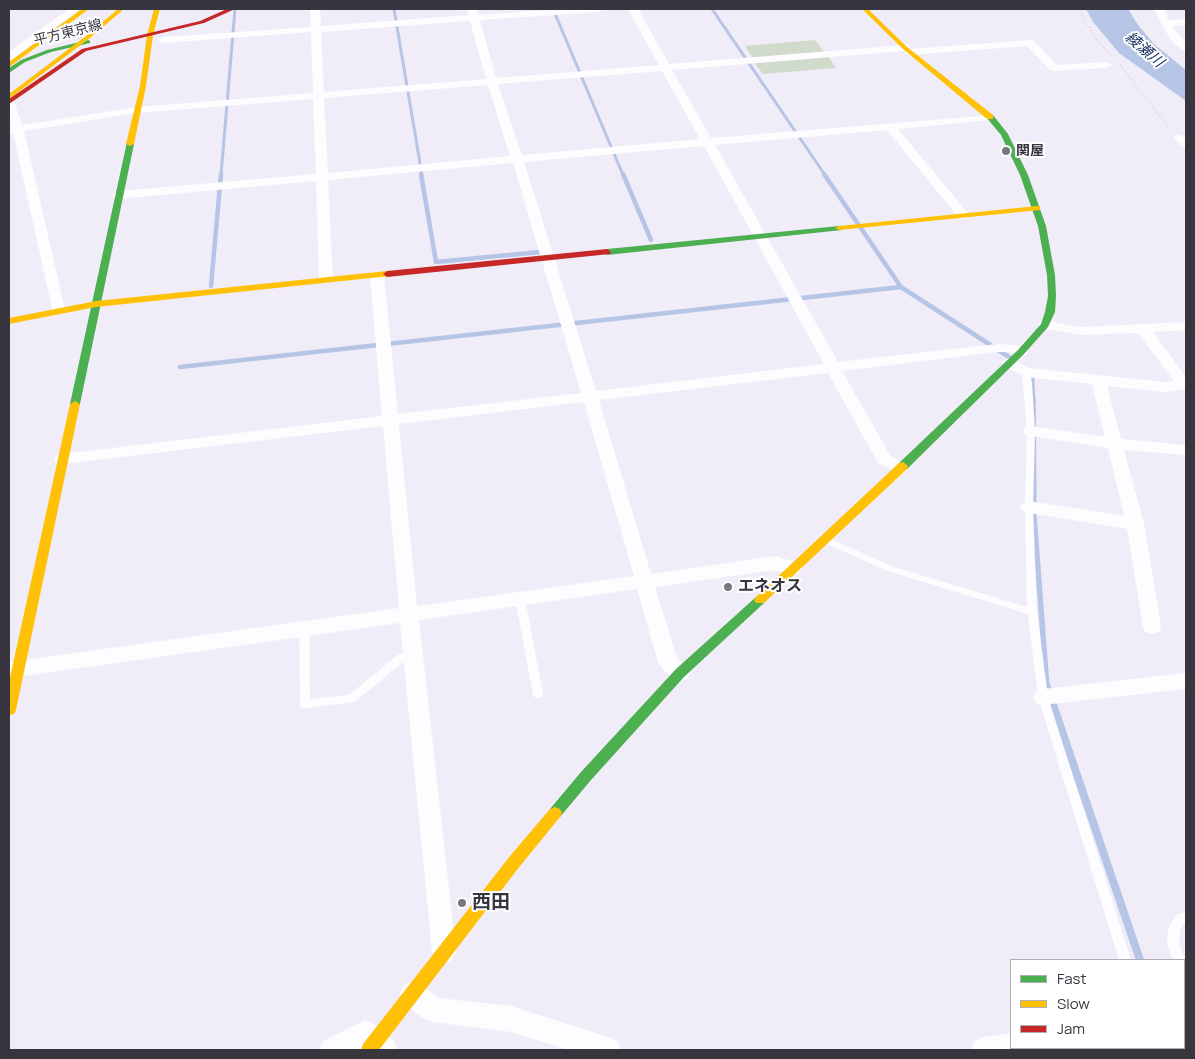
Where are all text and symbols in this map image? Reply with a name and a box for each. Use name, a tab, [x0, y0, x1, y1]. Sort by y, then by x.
street label: 平方東京線	[32, 16, 104, 50]
water label: 綾瀬川	[1121, 28, 1167, 72]
place label: 関屋	[1016, 143, 1044, 159]
marker: 関屋	[1000, 145, 1012, 157]
place label: エネオス	[738, 577, 802, 597]
marker: エネオス	[722, 581, 734, 593]
place label: 西田	[472, 892, 510, 914]
marker: 西田	[456, 897, 468, 909]
legend	[1010, 959, 1185, 1049]
text: Fast	[1057, 968, 1086, 989]
text: Slow	[1057, 993, 1090, 1014]
text: Jam	[1057, 1018, 1085, 1039]

